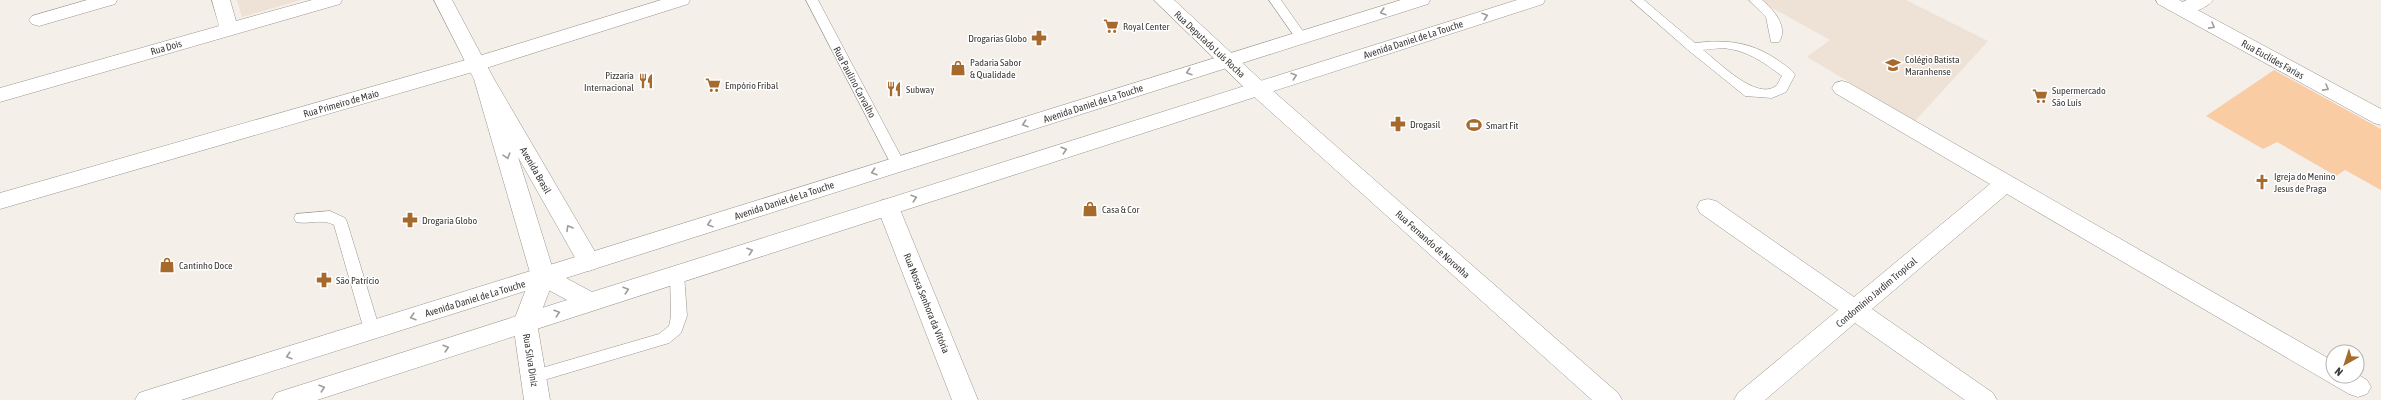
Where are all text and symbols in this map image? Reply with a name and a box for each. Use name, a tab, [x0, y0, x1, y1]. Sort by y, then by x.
one-way arrow	[1380, 7, 1387, 16]
street label: Rua Deputado Luís Rocha	[1172, 9, 1248, 80]
one-way arrow	[1481, 12, 1488, 21]
supermarket icon: Royal Center	[1102, 17, 1120, 35]
street label: Avenida Daniel de La Touche	[1362, 18, 1465, 61]
place label: Royal Center	[1123, 21, 1171, 32]
one-way arrow	[2208, 21, 2215, 28]
pharmacy icon: Drogarias Globo	[1030, 29, 1048, 47]
place label: Drogarias Globo	[968, 33, 1027, 44]
street label: Rua Dois	[149, 38, 183, 57]
street label: Rua Euclídes Farias	[2240, 38, 2306, 81]
street label: Rua Paulino Carvalho	[831, 45, 878, 120]
place label: Colégio Batista Maranhense	[1905, 54, 1960, 77]
school or university icon: Colégio Batista Maranhense	[1884, 56, 1902, 74]
place label: Padaria Sabor & Qualidade	[970, 57, 1022, 80]
shop icon: Padaria Sabor & Qualidade	[949, 59, 967, 77]
one-way arrow	[1185, 67, 1192, 76]
place label: Pizzaria Internacional	[584, 70, 634, 93]
restaurant icon: Pizzaria Internacional	[637, 72, 655, 90]
one-way arrow	[1291, 72, 1298, 81]
supermarket icon: Empório Fribal	[704, 76, 722, 94]
place label: Empório Fribal	[725, 80, 779, 91]
restaurant icon: Subway	[885, 80, 903, 98]
street label: Avenida Daniel de La Touche	[1042, 82, 1145, 125]
one-way arrow	[2322, 83, 2329, 91]
place label: Subway	[906, 84, 934, 95]
place label: Supermercado São Luís	[2052, 85, 2106, 108]
street label: Rua Primeiro de Maio	[302, 87, 380, 120]
supermarket icon: Supermercado São Luís	[2031, 87, 2049, 105]
pharmacy icon: Drogasil	[1389, 115, 1407, 133]
sports icon: Smart Fit	[1465, 116, 1483, 134]
one-way arrow	[1021, 119, 1028, 128]
place label: Drogasil	[1410, 119, 1441, 130]
place label: Smart Fit	[1486, 120, 1518, 131]
street label: Avenida Brasil	[518, 145, 554, 196]
one-way arrow	[1061, 146, 1068, 155]
one-way arrow	[502, 153, 511, 160]
one-way arrow	[871, 167, 878, 176]
place label: Igreja do Menino Jesus de Praga	[2274, 171, 2336, 194]
church icon: Igreja do Menino Jesus de Praga	[2253, 173, 2271, 191]
street label: Avenida Daniel de La Touche	[733, 179, 836, 222]
one-way arrow	[910, 195, 917, 203]
shop icon: Casa & Cor	[1081, 200, 1099, 218]
place label: Casa & Cor	[1102, 204, 1140, 215]
street label: Rua Fernando de Noronha	[1393, 208, 1472, 281]
pharmacy icon: Drogaria Globo	[401, 211, 419, 229]
place label: Drogaria Globo	[422, 215, 478, 226]
one-way arrow	[707, 219, 714, 227]
one-way arrow	[567, 225, 574, 232]
one-way arrow	[747, 247, 754, 256]
street label: Rua Nossa Senhora da Vitória	[901, 252, 952, 355]
street label: Condomínio Jardim Tropical	[1834, 255, 1919, 329]
shop icon: Cantinho Doce	[158, 256, 176, 274]
place label: Cantinho Doce	[179, 260, 233, 271]
pharmacy icon: São Patrício	[315, 271, 333, 289]
place label: São Patrício	[336, 275, 379, 286]
street label: Avenida Daniel de La Touche	[424, 278, 527, 319]
one-way arrow	[623, 287, 630, 295]
one-way arrow	[553, 309, 560, 318]
one-way arrow	[409, 312, 416, 321]
street label: Rua Silva Diniz	[521, 333, 540, 388]
north arrow	[2325, 344, 2365, 384]
one-way arrow	[443, 345, 450, 353]
one-way arrow	[285, 351, 292, 360]
text: N	[2332, 365, 2345, 378]
one-way arrow	[319, 384, 326, 393]

